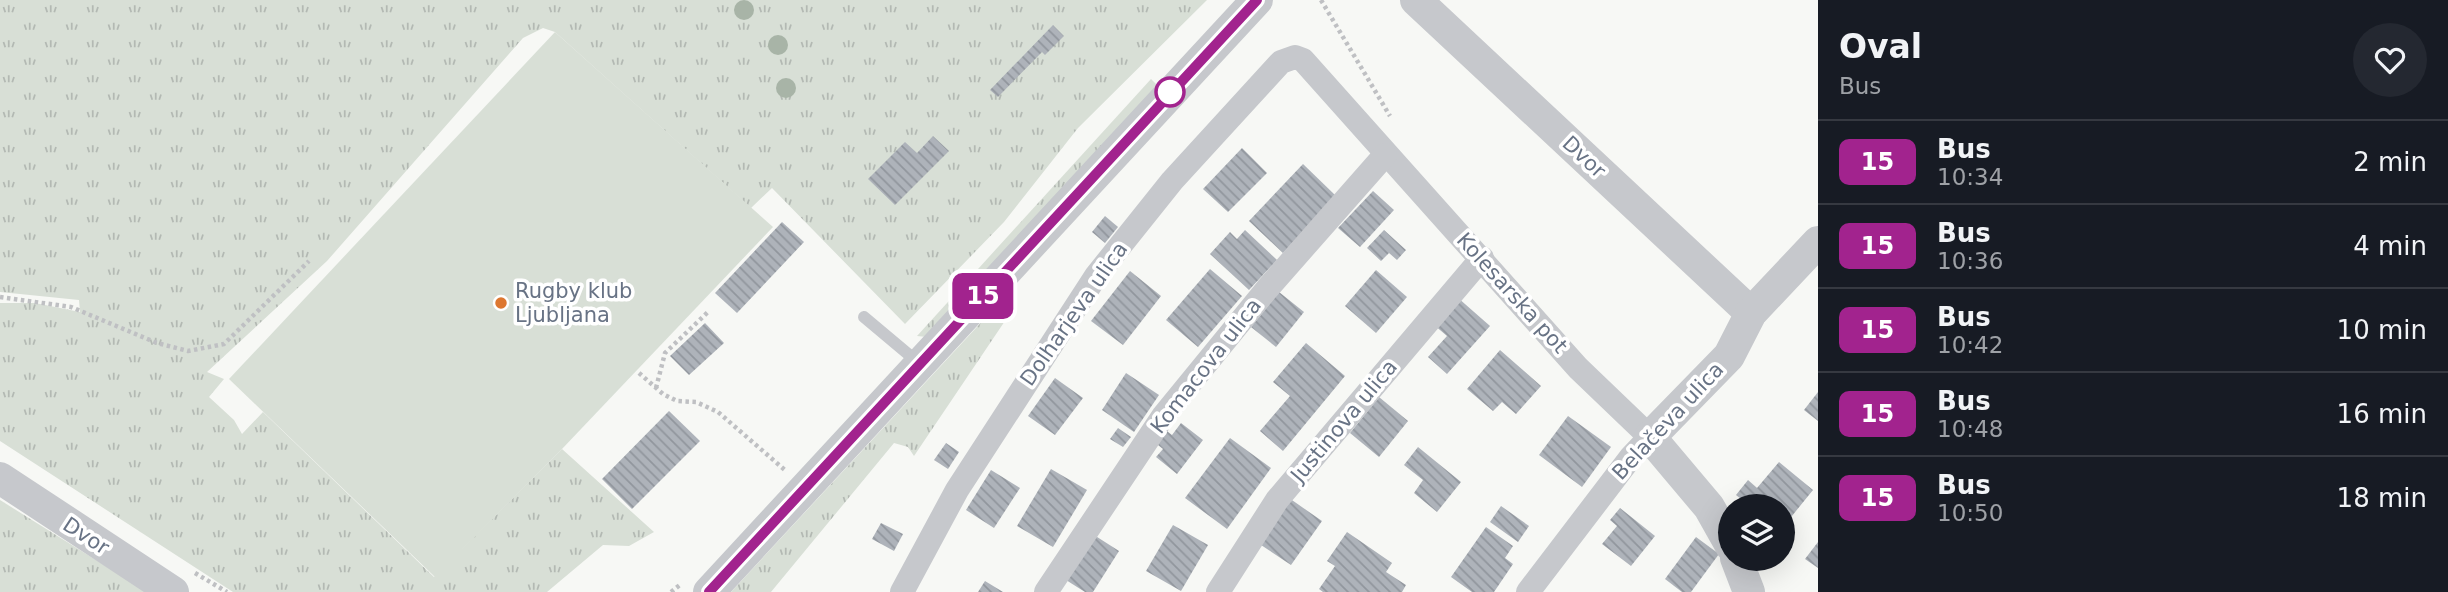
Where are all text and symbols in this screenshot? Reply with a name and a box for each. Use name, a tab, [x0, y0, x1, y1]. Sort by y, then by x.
button: heart	[2353, 23, 2427, 97]
text: Oval	[1839, 27, 1922, 66]
text: Bus	[1839, 73, 1881, 99]
unlabelled marker	[1155, 77, 1185, 107]
street label: Dvor	[1557, 131, 1611, 183]
text: Bus	[1937, 134, 1991, 164]
text: 2 min	[2353, 147, 2427, 177]
text: 15	[1861, 148, 1894, 176]
text: 10:34	[1937, 164, 2003, 190]
text: Bus	[1937, 218, 1991, 248]
street label: Kolesarska pot	[1452, 228, 1572, 358]
text: 4 min	[2353, 231, 2427, 261]
text: 15	[1861, 232, 1894, 260]
street label: Dolharjeva ulica	[1015, 238, 1133, 390]
text: 10:36	[1937, 248, 2003, 274]
line badge: 15	[951, 273, 1014, 319]
place label: Rugby klub Ljubljana	[515, 279, 632, 327]
text: 15	[966, 282, 1000, 310]
street label: Komacova ulica	[1146, 294, 1266, 438]
marker: Rugby klub Ljubljana	[493, 295, 509, 311]
text: Bus	[1937, 302, 1991, 332]
text: 10 min	[2337, 315, 2427, 345]
text: 15	[1861, 316, 1894, 344]
text: 10:42	[1937, 332, 2003, 358]
street label: Justinova ulica	[1285, 355, 1402, 488]
street label: Belačeva ulica	[1607, 357, 1729, 485]
text: Bus	[1937, 386, 1991, 416]
text: 16 min	[2337, 399, 2427, 429]
text: 15	[1861, 400, 1894, 428]
text: 10:48	[1937, 416, 2003, 442]
text: Bus	[1937, 470, 1991, 500]
text: 18 min	[2337, 483, 2427, 513]
text: 15	[1861, 484, 1894, 512]
map controls	[1718, 494, 1795, 571]
button: layers	[1718, 494, 1795, 571]
text: 10:50	[1937, 500, 2003, 526]
street label: Dvor	[58, 512, 114, 560]

